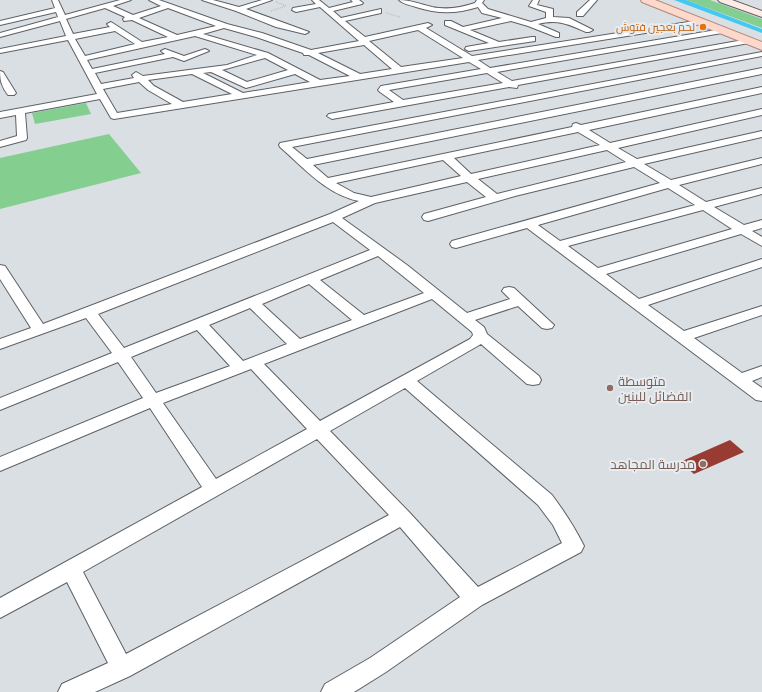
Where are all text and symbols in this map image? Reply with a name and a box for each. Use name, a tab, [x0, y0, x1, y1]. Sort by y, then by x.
place label: لحم بعجين فتوش	[616, 21, 695, 35]
marker: لحم بعجين فتوش	[698, 22, 708, 32]
place label: متوسطة الفضائل للبنين	[618, 374, 692, 404]
marker: متوسطة الفضائل للبنين	[605, 383, 615, 393]
place label: مدرسة المجاهد	[610, 457, 695, 472]
marker: مدرسة المجاهد	[698, 459, 708, 469]

